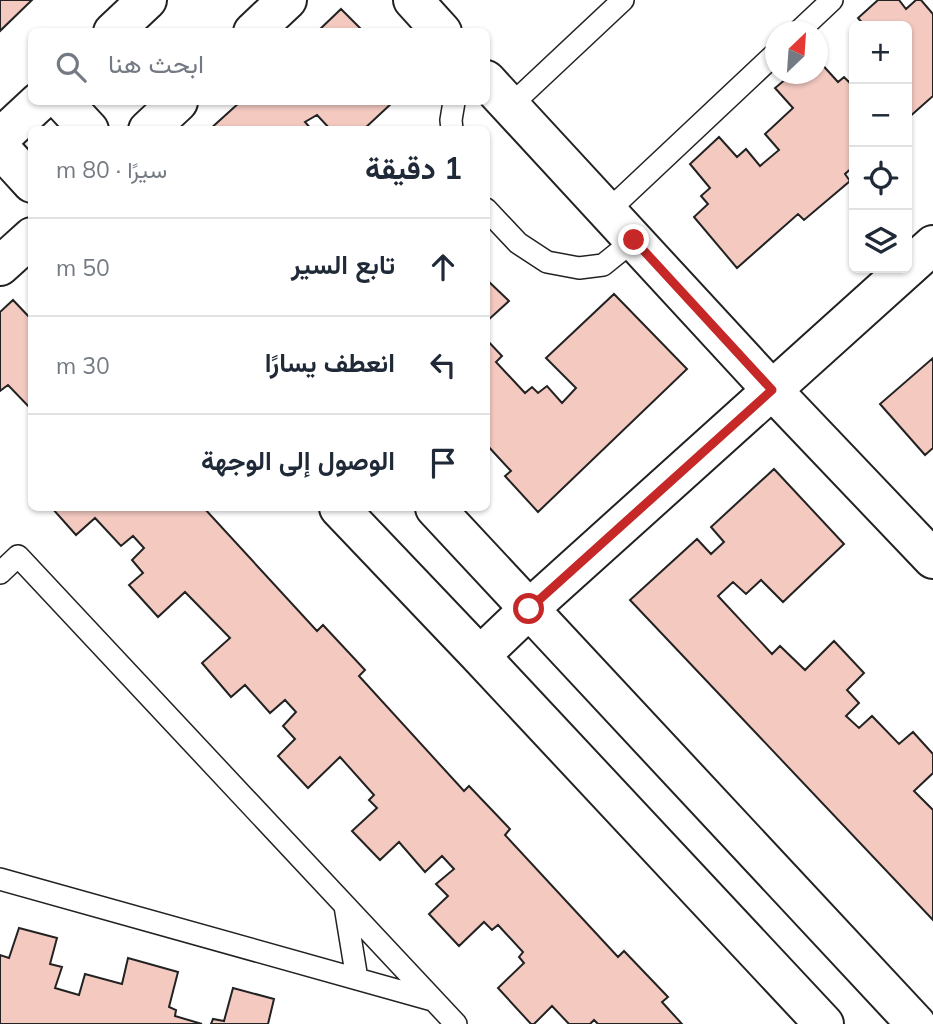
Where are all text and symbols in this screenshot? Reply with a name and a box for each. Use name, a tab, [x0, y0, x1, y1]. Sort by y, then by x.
north arrow	[765, 21, 828, 84]
map controls	[849, 21, 912, 273]
button: +	[849, 21, 912, 84]
search box	[28, 28, 490, 105]
text: ابحث هنا	[108, 47, 204, 80]
icon: search	[52, 48, 90, 86]
button: −	[849, 84, 912, 147]
button: locate	[849, 147, 912, 210]
text: 1 دقيقة	[365, 149, 462, 187]
text: سيرًا · 80 m	[56, 155, 167, 184]
button: layers	[849, 210, 912, 273]
route end	[618, 224, 649, 255]
text: تابع السير	[291, 248, 395, 281]
icon: ahead	[424, 248, 462, 286]
text: 50 m	[56, 253, 110, 282]
text: انعطف يسارًا	[265, 346, 395, 379]
icon: left	[424, 346, 462, 384]
text: 30 m	[56, 351, 110, 380]
text: الوصول إلى الوجهة	[201, 444, 395, 477]
icon: arrive	[424, 444, 462, 482]
route start	[513, 593, 544, 624]

